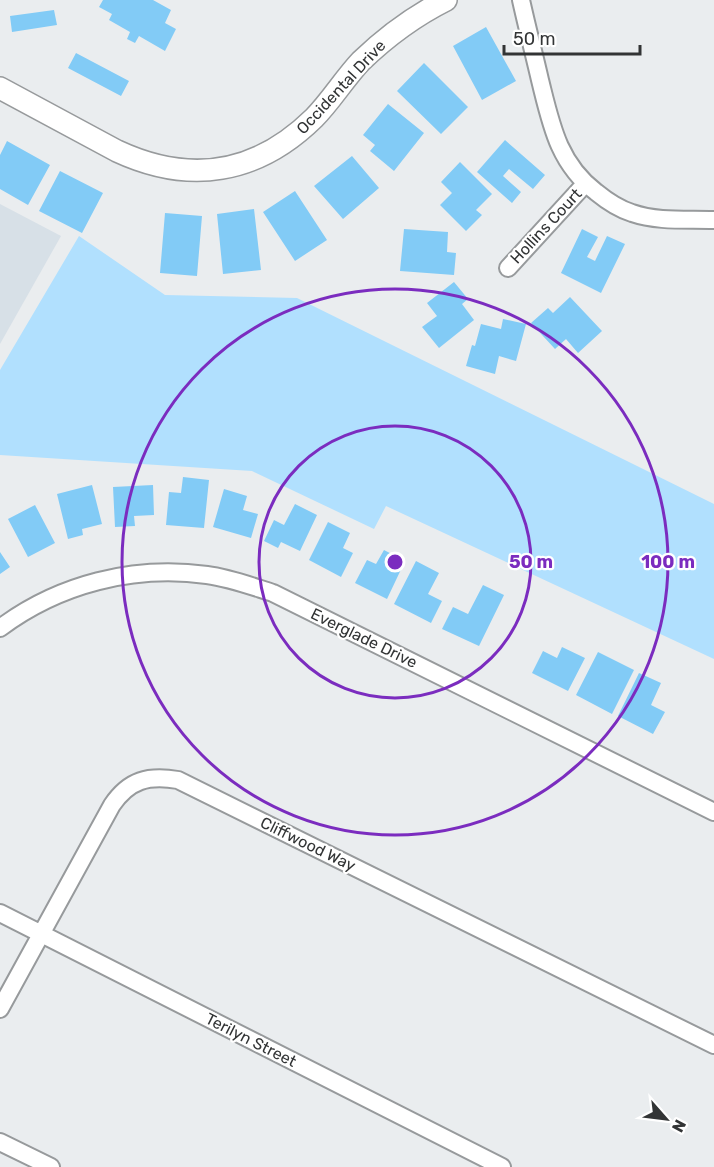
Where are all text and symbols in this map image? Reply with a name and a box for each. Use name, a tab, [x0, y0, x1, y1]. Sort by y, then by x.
scale bar	[504, 18, 640, 56]
text: 50 m	[513, 28, 556, 50]
street label: Occidental Drive	[293, 36, 390, 138]
street label: Hollins Court	[506, 184, 586, 268]
text: 50 m	[509, 551, 553, 573]
text: 100 m	[641, 551, 695, 573]
centre of rings	[385, 552, 405, 572]
street label: Everglade Drive	[308, 604, 420, 672]
street label: Cliffwood Way	[257, 813, 359, 875]
street label: Terilyn Street	[202, 1009, 300, 1071]
north arrow	[636, 1089, 696, 1149]
text: N	[668, 1116, 690, 1135]

